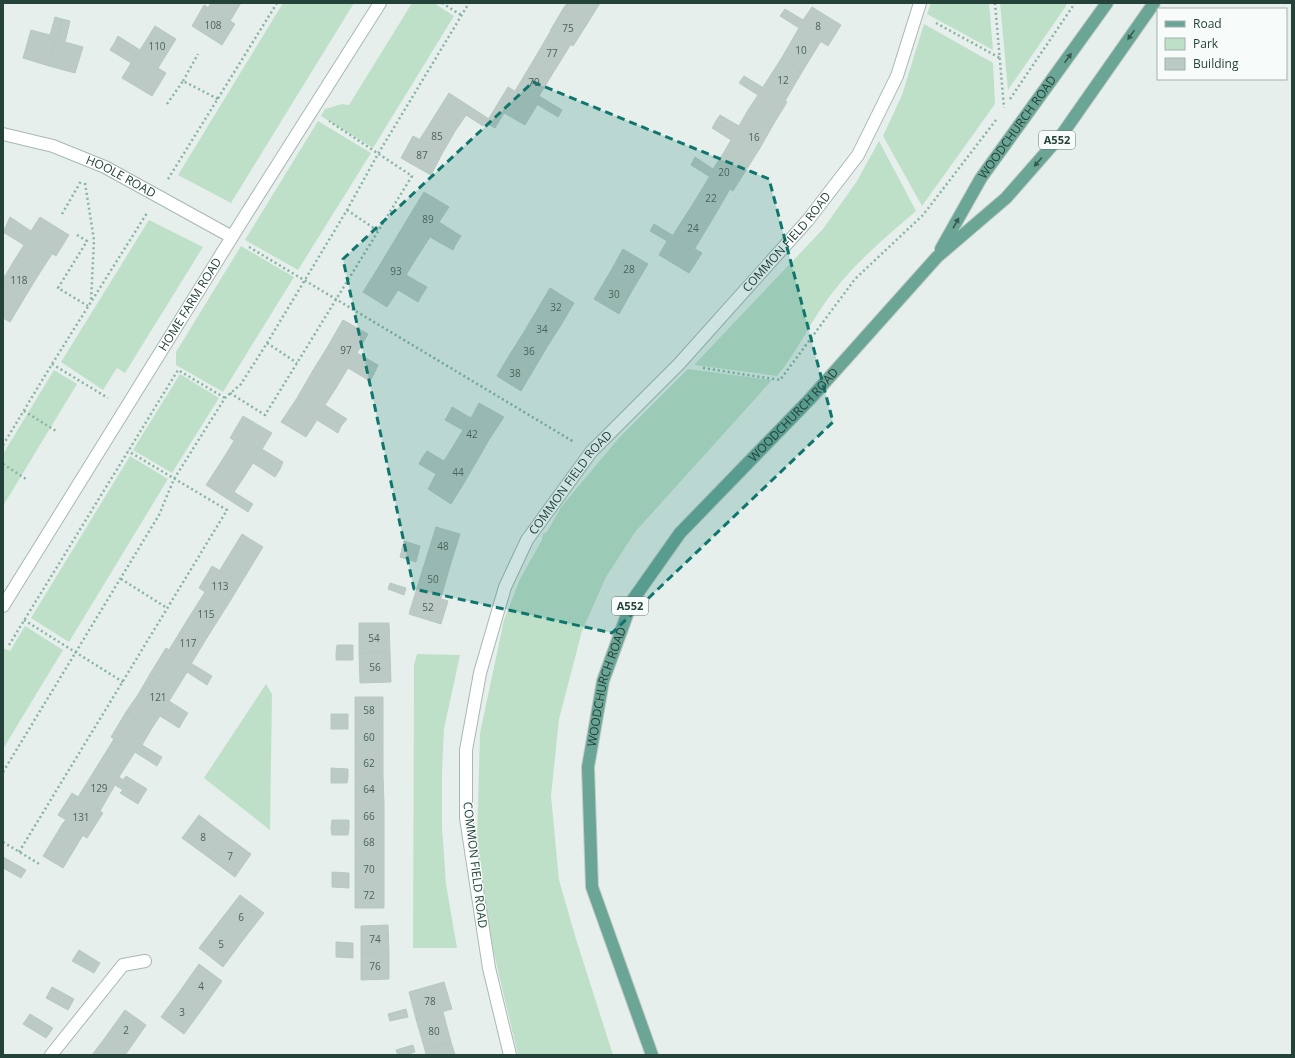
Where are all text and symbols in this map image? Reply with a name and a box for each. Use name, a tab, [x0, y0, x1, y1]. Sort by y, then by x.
legend	[1157, 8, 1287, 80]
text: Road	[1193, 15, 1222, 32]
house number: 108	[204, 18, 222, 32]
house number: 8	[815, 19, 821, 33]
house number: 75	[562, 21, 574, 35]
one-way arrow	[1127, 30, 1135, 40]
text: Park	[1193, 35, 1219, 52]
house number: 110	[148, 39, 166, 53]
house number: 10	[795, 43, 807, 57]
house number: 77	[546, 46, 558, 60]
one-way arrow	[1064, 52, 1072, 63]
text: Building	[1193, 55, 1239, 72]
street label: WOODCHURCH ROAD	[974, 72, 1060, 182]
house number: 12	[777, 73, 789, 87]
house number: 79	[528, 75, 540, 89]
house number: 85	[431, 129, 443, 143]
house number: 16	[748, 130, 760, 144]
road number: A552	[1039, 131, 1075, 149]
house number: 87	[416, 148, 428, 162]
street label: HOOLE ROAD	[84, 151, 159, 201]
one-way arrow	[1033, 157, 1042, 167]
house number: 20	[718, 165, 730, 179]
street label: COMMON FIELD ROAD	[738, 188, 835, 296]
house number: 22	[705, 191, 717, 205]
house number: 89	[422, 212, 434, 226]
one-way arrow	[952, 217, 959, 229]
house number: 24	[687, 221, 699, 235]
street label: HOME FARM ROAD	[154, 254, 225, 354]
house number: 28	[623, 262, 635, 276]
house number: 93	[390, 264, 402, 278]
house number: 118	[10, 273, 28, 287]
house number: 30	[608, 287, 620, 301]
house number: 32	[550, 300, 562, 314]
house number: 34	[536, 322, 548, 336]
house number: 97	[340, 343, 352, 357]
house number: 36	[523, 344, 535, 358]
street label: WOODCHURCH ROAD	[745, 364, 842, 465]
house number: 38	[509, 366, 521, 380]
house number: 42	[466, 427, 478, 441]
street label: COMMON FIELD ROAD	[525, 427, 616, 538]
house number: 44	[452, 465, 464, 479]
house number: 48	[437, 539, 449, 553]
house number: 50	[427, 572, 439, 586]
house number: 113	[211, 579, 229, 593]
road number: A552	[612, 597, 648, 615]
house number: 52	[422, 600, 434, 614]
house number: 115	[197, 607, 215, 621]
street label: WOODCHURCH ROAD	[583, 624, 630, 748]
house number: 54	[368, 631, 380, 645]
house number: 117	[179, 636, 197, 650]
house number: 56	[369, 660, 381, 674]
house number: 121	[149, 690, 167, 704]
house number: 58	[363, 703, 375, 717]
house number: 60	[363, 730, 375, 744]
house number: 62	[363, 756, 375, 770]
house number: 129	[90, 781, 108, 795]
house number: 64	[363, 782, 375, 796]
street label: COMMON FIELD ROAD	[459, 801, 492, 929]
house number: 66	[363, 809, 375, 823]
house number: 131	[72, 810, 90, 824]
house number: 8	[200, 830, 206, 844]
house number: 68	[363, 835, 375, 849]
house number: 7	[227, 849, 233, 863]
house number: 70	[363, 862, 375, 876]
house number: 72	[363, 888, 375, 902]
house number: 6	[238, 910, 244, 924]
house number: 74	[369, 932, 381, 946]
house number: 5	[218, 937, 224, 951]
house number: 76	[369, 959, 381, 973]
house number: 4	[198, 979, 204, 993]
house number: 78	[424, 994, 436, 1008]
house number: 3	[179, 1005, 185, 1019]
house number: 2	[123, 1023, 129, 1037]
house number: 80	[428, 1024, 440, 1038]

